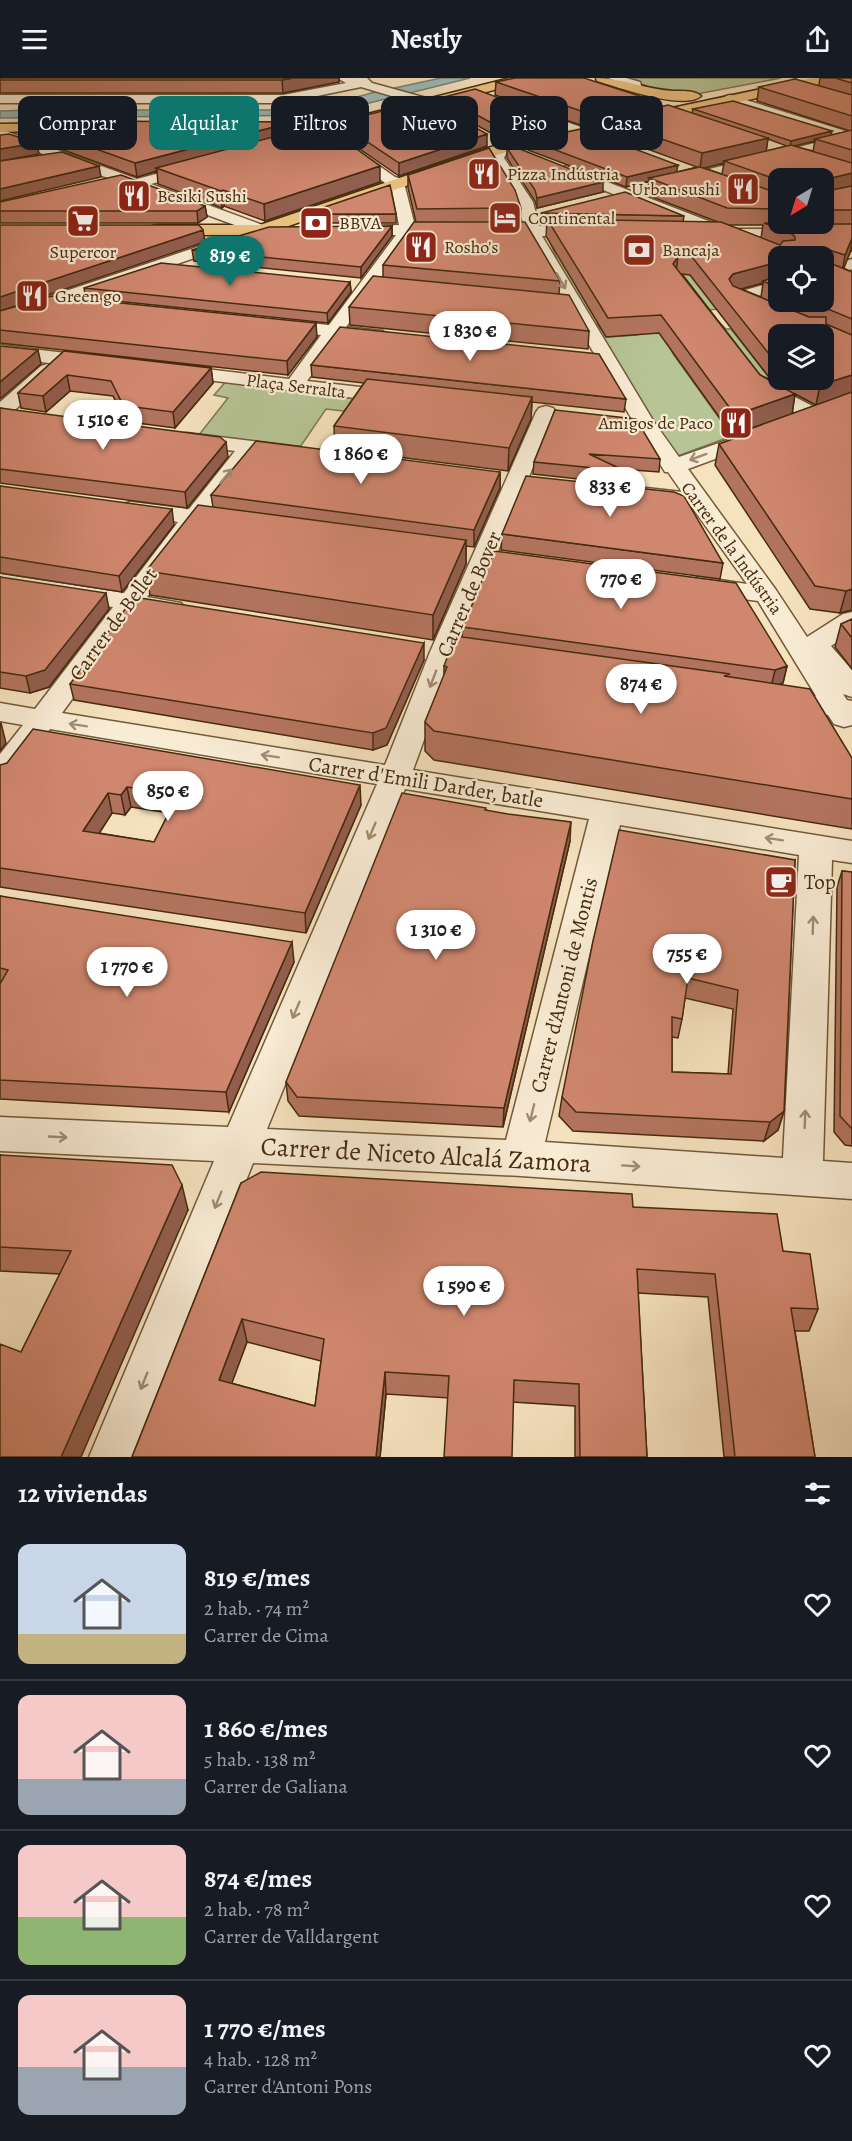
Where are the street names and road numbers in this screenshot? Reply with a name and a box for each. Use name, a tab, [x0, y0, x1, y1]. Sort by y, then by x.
street label: Plaça Serralta	[245, 368, 348, 404]
street label: Carrer de la Indústria	[676, 477, 789, 620]
street label: Carrer de Bover	[430, 527, 508, 661]
street label: Carrer de Bellet	[62, 562, 164, 686]
street label: Carrer d'Emili Darder, batle	[307, 750, 545, 814]
street label: Carrer d'Antoni de Montis	[524, 874, 604, 1096]
street label: Carrer de Niceto Alcalá Zamora	[260, 1129, 592, 1181]

